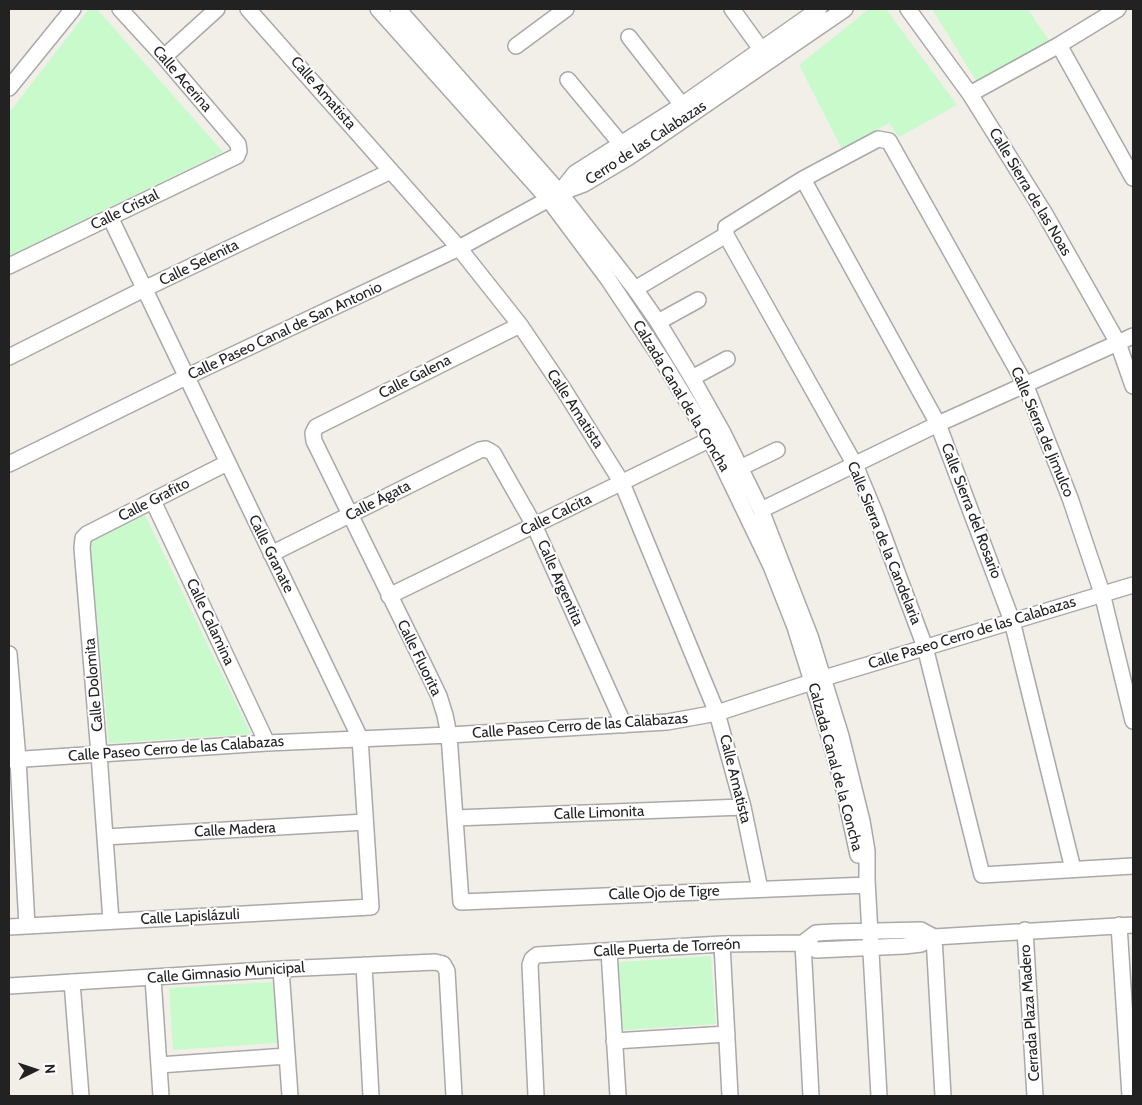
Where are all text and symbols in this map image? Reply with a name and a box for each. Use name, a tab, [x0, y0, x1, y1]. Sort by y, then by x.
street label: Calle Acerina	[148, 42, 216, 116]
street label: Calle Amatista	[286, 53, 360, 133]
street label: Cerro de las Calabazas	[582, 97, 710, 189]
street label: Calle Sierra de las Noas	[985, 125, 1075, 259]
street label: Calle Cristal	[88, 186, 162, 234]
street label: Calle Selenita	[156, 236, 242, 290]
street label: Calle Paseo Canal de San Antonio	[185, 278, 385, 384]
street label: Calzada Canal de la Concha	[629, 317, 733, 475]
street label: Calle Galena	[376, 351, 454, 403]
street label: Calle Sierra de Jimulco	[1006, 364, 1078, 500]
street label: Calle Amatista	[543, 366, 607, 452]
street label: Calle Sierra del Rosario	[937, 441, 1005, 581]
street label: Calle Sierra de la Candelaria	[843, 459, 925, 627]
street label: Calle Grafito	[115, 474, 193, 526]
street label: Calle Ágata	[343, 477, 413, 525]
street label: Calle Calcita	[518, 490, 594, 540]
street label: Calle Granate	[244, 512, 298, 596]
street label: Calle Argentita	[533, 537, 587, 629]
street label: Calle Calamina	[182, 576, 238, 668]
street label: Calle Paseo Cerro de las Calabazas	[866, 593, 1078, 673]
street label: Calle Fluorita	[393, 617, 445, 699]
street label: Calle Dolomita	[81, 637, 107, 733]
street label: Calzada Canal de la Concha	[804, 681, 866, 853]
street label: Calle Paseo Cerro de las Calabazas	[472, 709, 688, 743]
street label: Calle Paseo Cerro de las Calabazas	[68, 732, 284, 766]
street label: Calle Amatista	[715, 733, 755, 825]
street label: Calle Limonita	[554, 802, 644, 824]
street label: Calle Madera	[194, 819, 276, 841]
street label: Calle Ojo de Tigre	[608, 882, 720, 904]
street label: Calle Lapislázuli	[140, 905, 240, 929]
street label: Calle Puerta de Torreón	[593, 935, 741, 961]
street label: Cerrada Plaza Madero	[1016, 944, 1044, 1082]
street label: Calle Gimnasio Municipal	[147, 959, 305, 987]
north arrow	[10, 1045, 60, 1095]
text: N	[41, 1063, 59, 1075]

